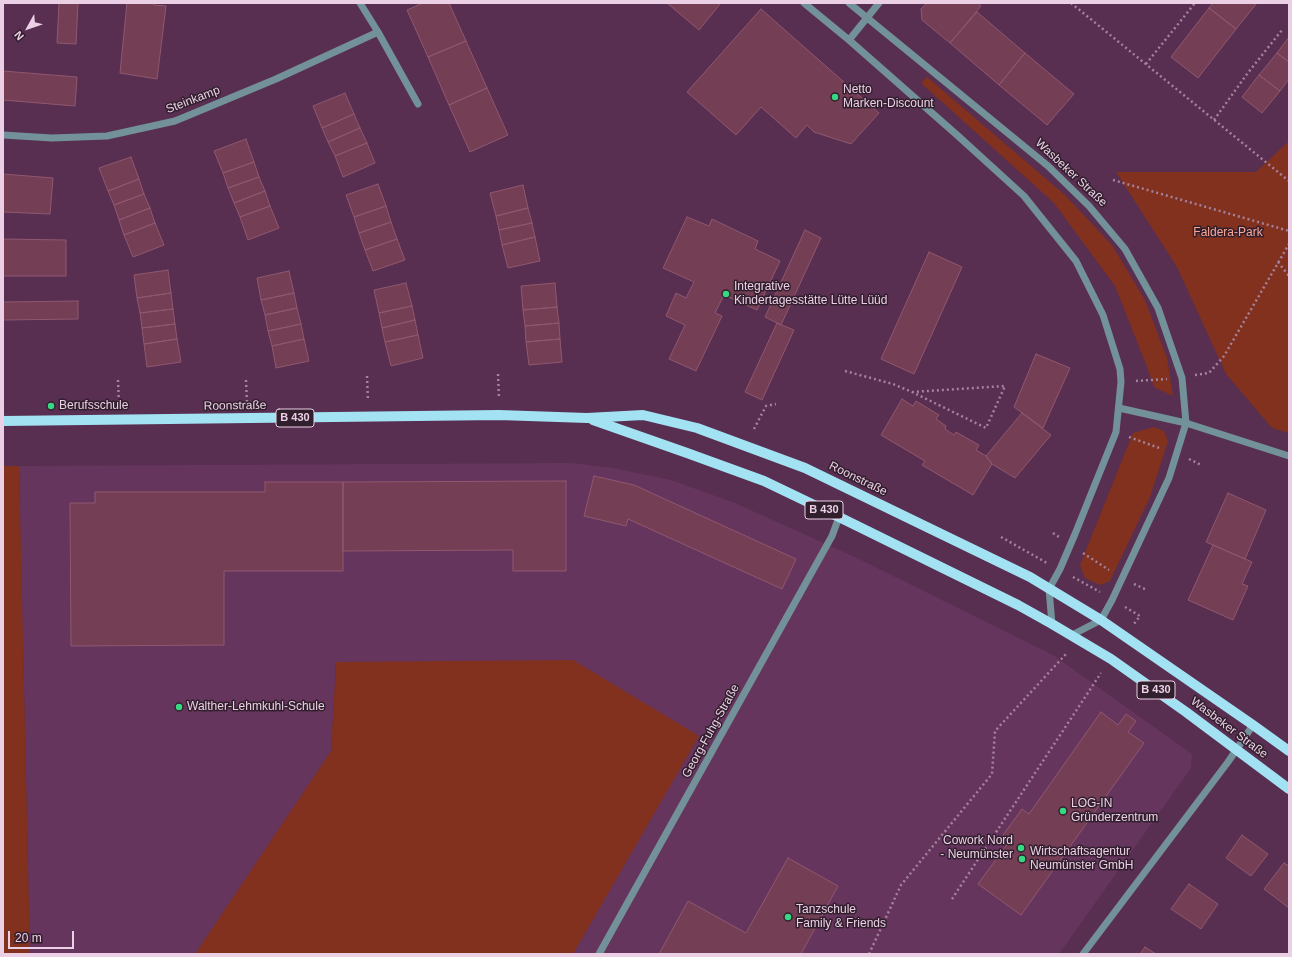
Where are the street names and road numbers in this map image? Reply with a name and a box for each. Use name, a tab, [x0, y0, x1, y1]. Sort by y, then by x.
street label: Steinkamp	[164, 83, 222, 117]
street label: Wasbeker Straße	[1032, 136, 1110, 210]
street label: Roonstraße	[204, 398, 266, 414]
road number: B 430	[276, 409, 314, 427]
street label: Roonstraße	[827, 459, 889, 499]
road number: B 430	[805, 501, 843, 519]
road number: B 430	[1137, 681, 1175, 699]
street label: Georg-Fuhg-Straße	[679, 682, 743, 780]
street label: Wasbeker Straße	[1188, 694, 1270, 762]

